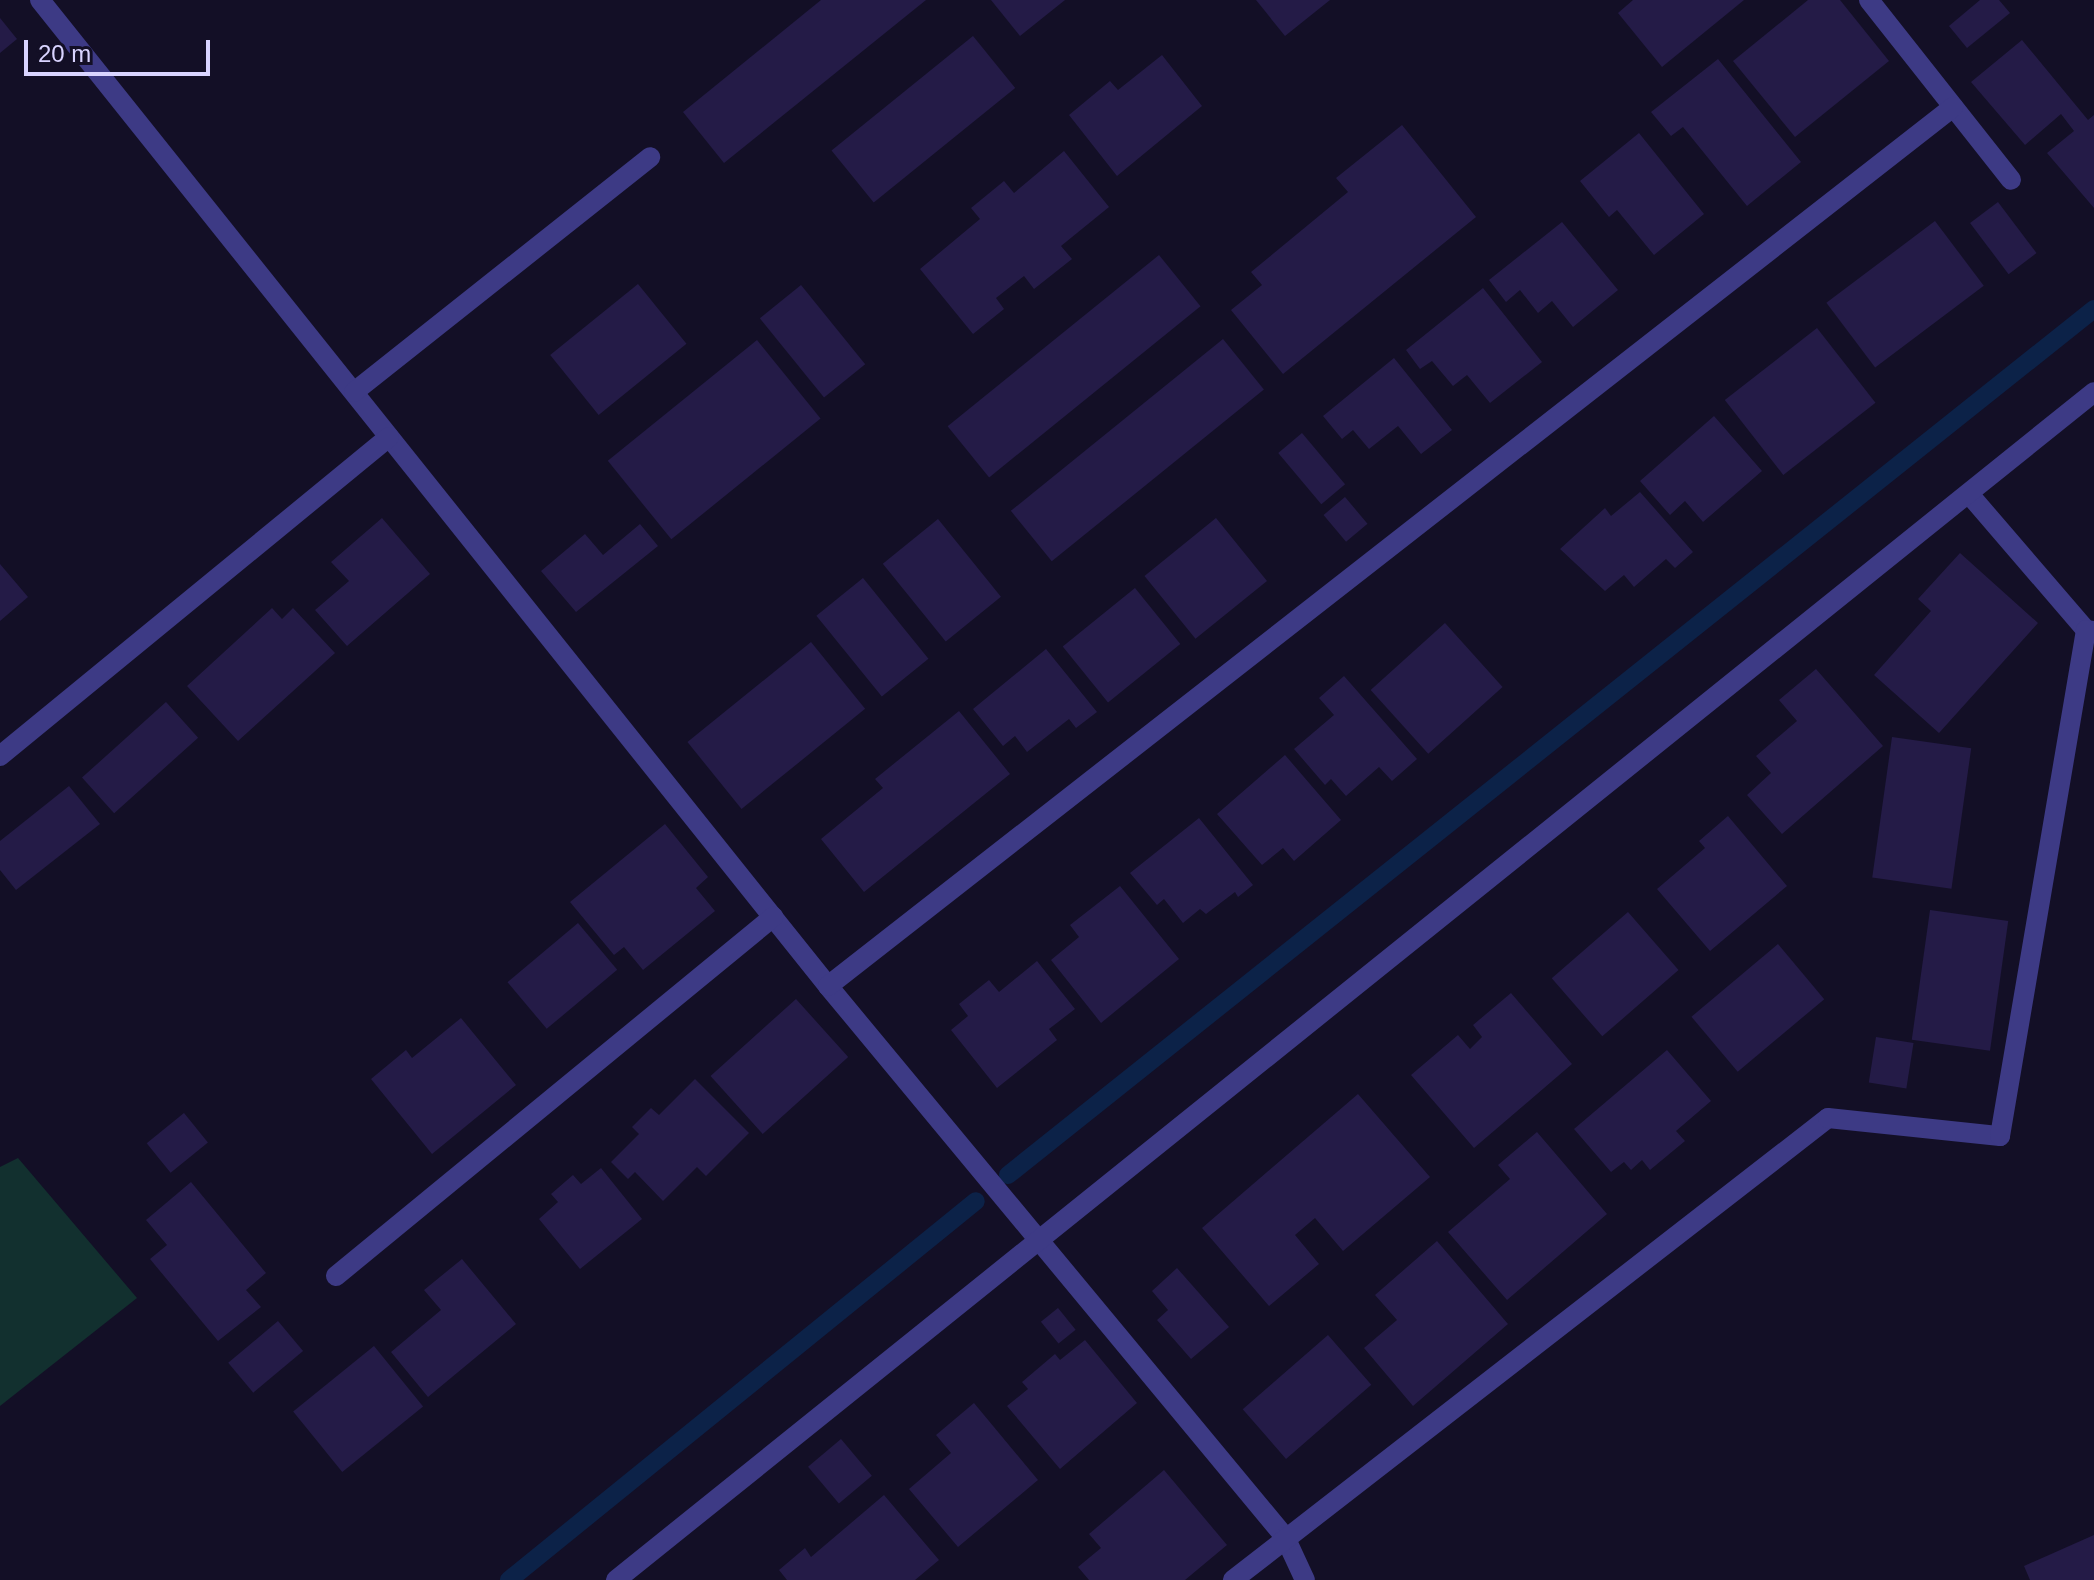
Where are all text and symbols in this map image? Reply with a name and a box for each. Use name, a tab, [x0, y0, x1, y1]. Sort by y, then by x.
scale bar	[28, 24, 214, 74]
text: 20 m	[38, 40, 91, 67]

